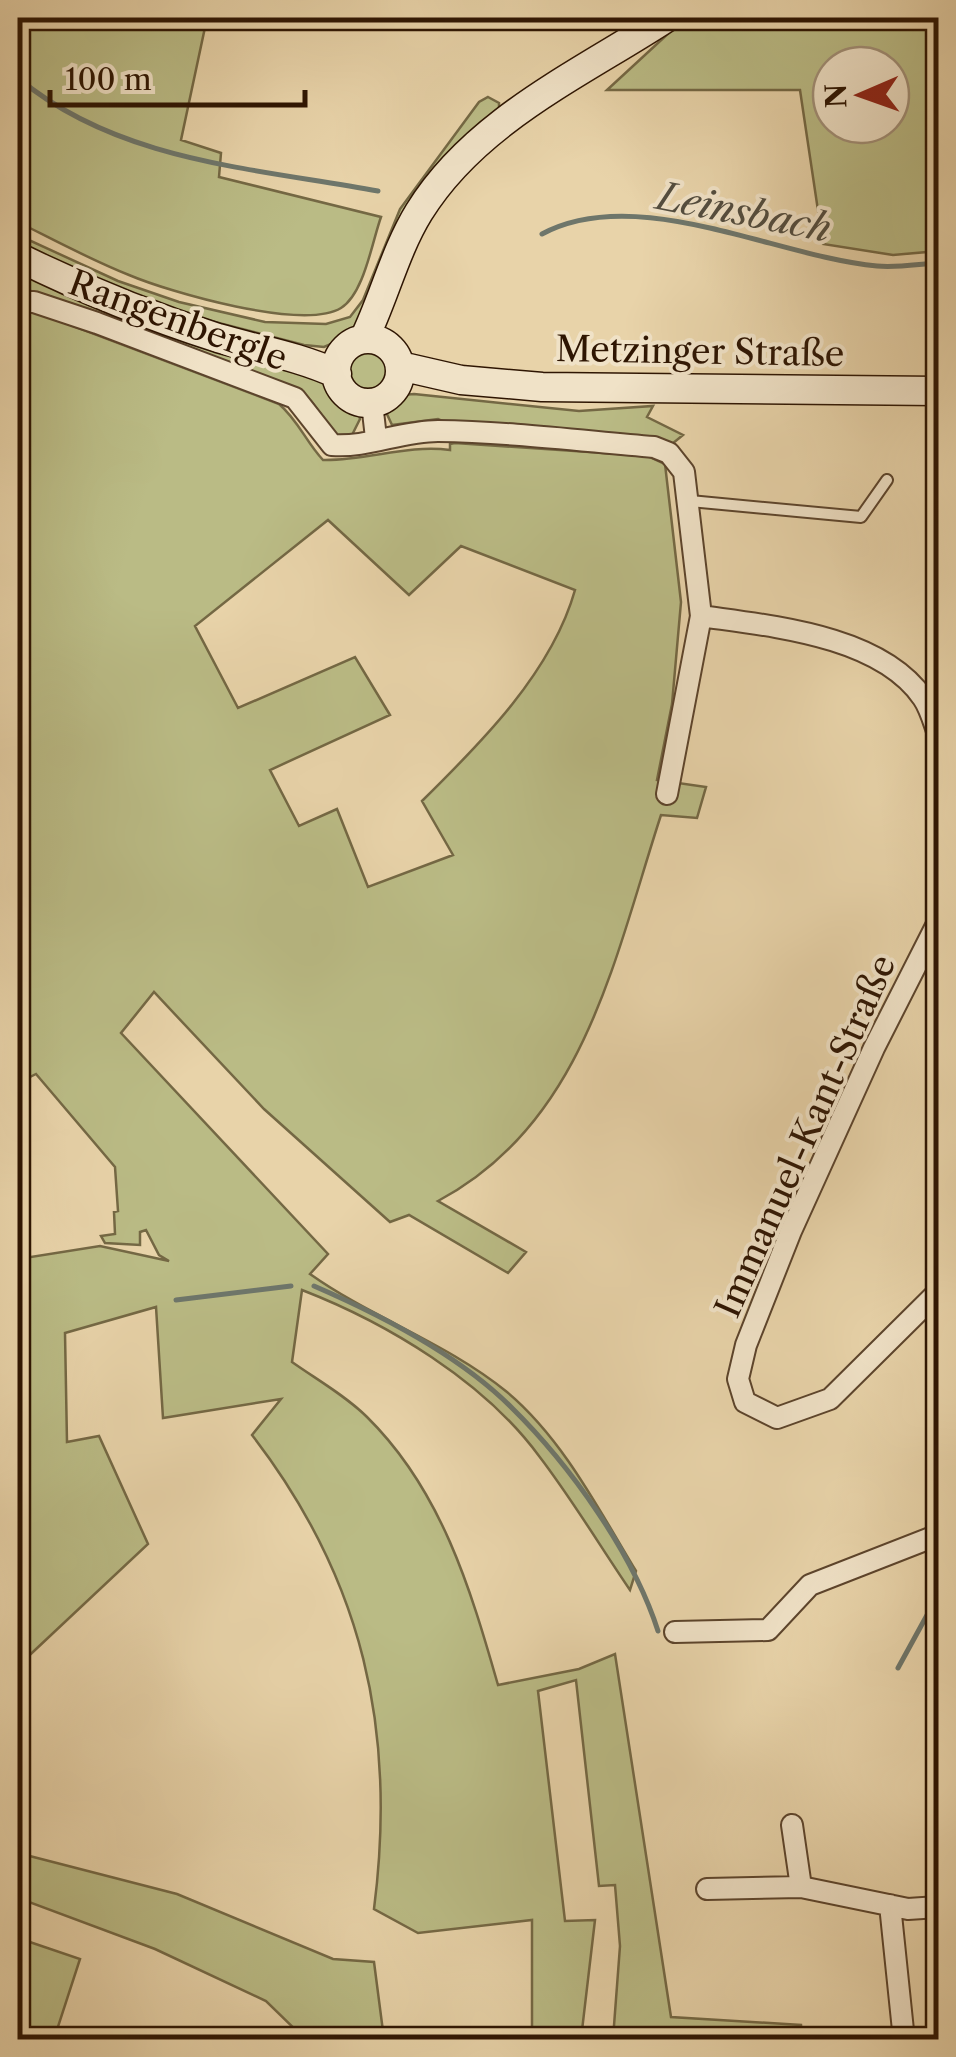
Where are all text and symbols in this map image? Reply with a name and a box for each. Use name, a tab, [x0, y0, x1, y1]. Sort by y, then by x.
scale bar	[50, 45, 305, 107]
north arrow	[811, 45, 911, 145]
text: 100 m	[65, 61, 152, 98]
text: N	[819, 83, 853, 109]
water label: Leinsbach	[650, 172, 835, 252]
street label: Rangenbergle	[63, 261, 293, 379]
street label: Metzinger Straße	[555, 327, 845, 375]
street label: Immanuel-Kant-Straße	[706, 948, 904, 1324]

